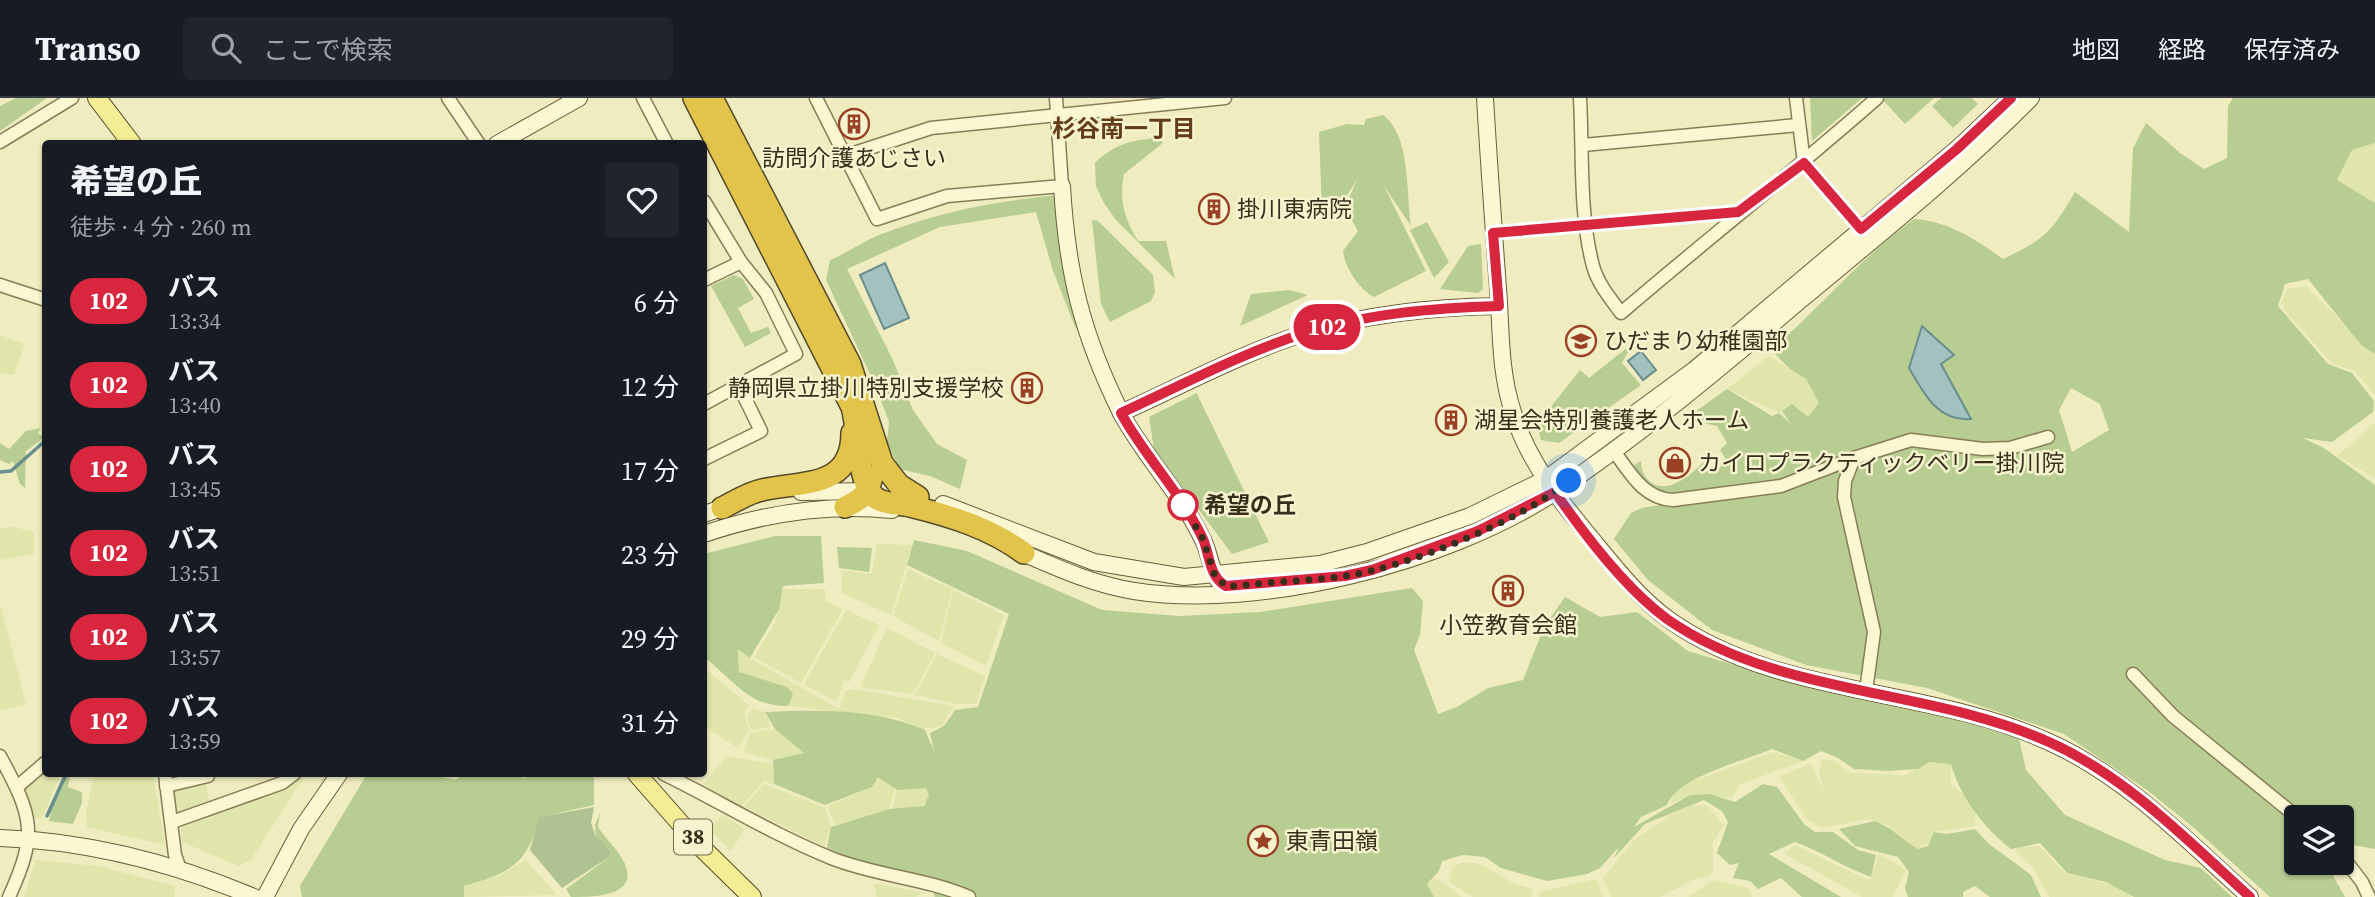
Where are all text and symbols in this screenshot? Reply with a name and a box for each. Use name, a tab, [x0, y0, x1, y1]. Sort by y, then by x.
search box	[183, 17, 673, 80]
text: Transo	[35, 26, 141, 71]
icon: search	[207, 29, 245, 67]
text: ここで検索	[263, 32, 393, 68]
text: 地図	[2072, 33, 2120, 66]
text: 経路	[2158, 33, 2206, 66]
text: 保存済み	[2244, 33, 2340, 66]
building icon: 訪問介護あじさい	[837, 107, 871, 141]
district label: 杉谷南一丁目	[1052, 112, 1196, 145]
place label: 訪問介護あじさい	[762, 142, 946, 174]
text: 希望の丘	[70, 159, 202, 204]
button: heart	[605, 163, 679, 237]
building icon: 掛川東病院	[1197, 192, 1231, 226]
place label: 掛川東病院	[1237, 193, 1352, 225]
text: 徒歩 · 4 分 · 260 m	[70, 211, 252, 243]
text: バス	[168, 269, 220, 305]
text: 102	[89, 284, 128, 317]
text: 6 分	[634, 285, 679, 321]
line badge: 102	[1287, 304, 1367, 350]
text: 13:34	[168, 305, 221, 337]
text: 102	[1307, 310, 1347, 343]
school or university icon: ひだまり幼稚園部	[1564, 324, 1598, 358]
place label: ひだまり幼稚園部	[1604, 325, 1788, 357]
text: バス	[168, 353, 220, 389]
text: 102	[89, 368, 128, 401]
text: 12 分	[621, 369, 679, 405]
building icon: 静岡県立掛川特別支援学校	[1010, 371, 1044, 405]
place label: 静岡県立掛川特別支援学校	[728, 372, 1004, 404]
text: 13:40	[168, 389, 221, 421]
building icon: 湖星会特別養護老人ホーム	[1434, 403, 1468, 437]
place label: 湖星会特別養護老人ホーム	[1474, 404, 1749, 436]
text: バス	[168, 437, 220, 473]
shop icon: カイロプラクティックベリー掛川院	[1658, 446, 1692, 480]
place label: カイロプラクティックベリー掛川院	[1698, 447, 2065, 479]
text: 102	[89, 452, 128, 485]
text: 17 分	[621, 453, 679, 489]
your location	[1551, 463, 1586, 498]
text: 13:45	[168, 473, 221, 505]
place label: 希望の丘	[1204, 489, 1296, 521]
marker: 希望の丘	[1168, 490, 1198, 520]
text: バス	[168, 521, 220, 557]
text: 102	[89, 536, 128, 569]
text: 23 分	[621, 537, 679, 573]
text: 13:51	[168, 557, 221, 589]
building icon: 小笠教育会館	[1491, 574, 1525, 608]
text: バス	[168, 605, 220, 641]
place label: 小笠教育会館	[1439, 609, 1577, 641]
text: 102	[89, 620, 128, 653]
text: 29 分	[621, 621, 679, 657]
text: 13:57	[168, 641, 221, 673]
text: バス	[168, 689, 220, 725]
text: 102	[89, 704, 128, 737]
text: 31 分	[621, 705, 679, 741]
text: 13:59	[168, 725, 221, 757]
map controls	[2284, 805, 2354, 875]
button: layers	[2284, 805, 2354, 875]
road number: 38	[674, 820, 712, 854]
place icon: 東青田嶺	[1246, 824, 1280, 858]
place label: 東青田嶺	[1286, 825, 1378, 857]

